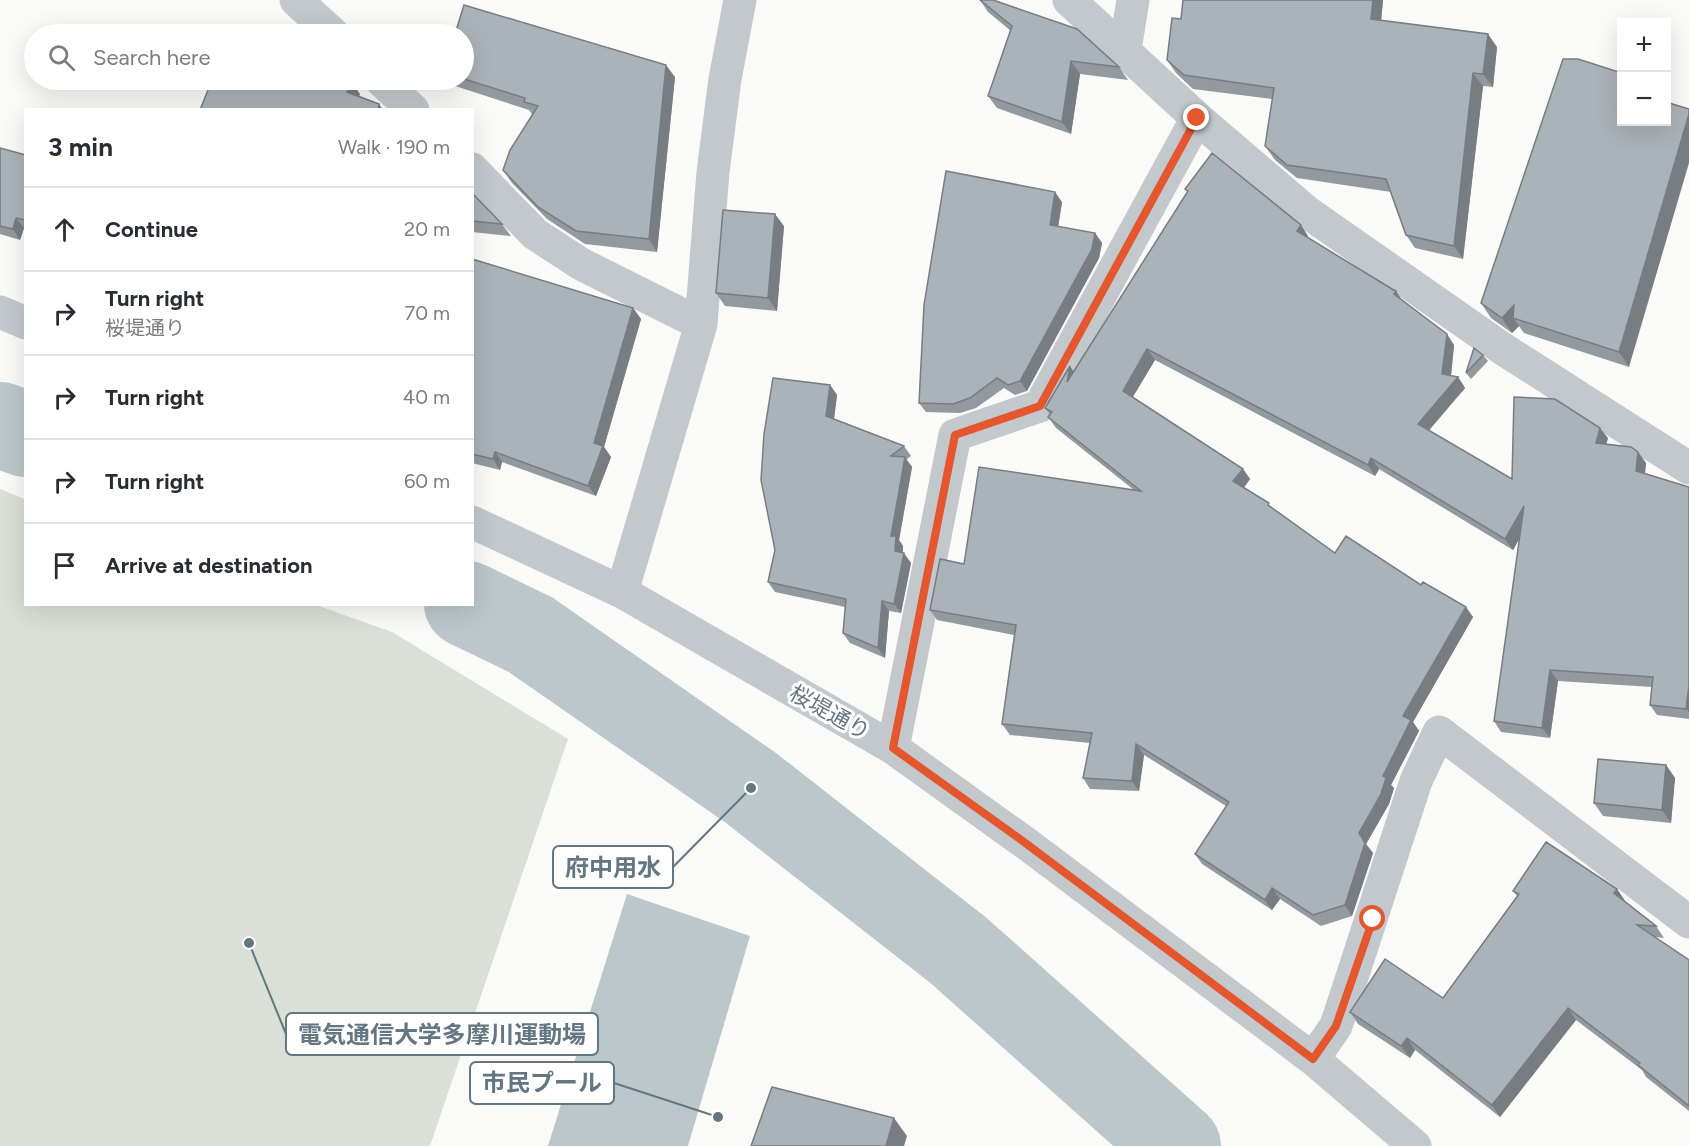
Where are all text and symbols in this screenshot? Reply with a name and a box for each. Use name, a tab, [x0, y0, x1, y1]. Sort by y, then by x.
map controls	[1617, 18, 1671, 126]
button: +	[1617, 18, 1671, 72]
search box	[24, 24, 474, 90]
icon: search	[45, 41, 78, 74]
text: Search here	[93, 44, 211, 71]
button: −	[1617, 72, 1671, 126]
route end	[1183, 104, 1209, 130]
text: 3 min	[48, 131, 113, 163]
text: Walk · 190 m	[338, 135, 450, 159]
icon: ahead	[48, 213, 81, 246]
text: Continue	[105, 216, 198, 243]
text: 20 m	[404, 217, 450, 241]
text: Turn right	[105, 285, 204, 312]
icon: right	[48, 297, 81, 330]
text: 70 m	[404, 301, 450, 325]
text: 桜堤通り	[105, 316, 185, 340]
icon: right	[48, 381, 81, 414]
text: Turn right	[105, 384, 204, 411]
text: 40 m	[403, 385, 450, 409]
icon: right	[48, 465, 81, 498]
text: Turn right	[105, 468, 204, 495]
text: 60 m	[404, 469, 450, 493]
icon: arrive	[48, 549, 81, 582]
text: Arrive at destination	[105, 552, 313, 579]
street label: 桜堤通り	[785, 679, 875, 746]
callout: 府中用水	[553, 846, 673, 888]
text: 府中用水	[565, 853, 661, 882]
route start	[1359, 905, 1385, 931]
callout: 電気通信大学多摩川運動場	[286, 1013, 598, 1055]
text: 電気通信大学多摩川運動場	[298, 1020, 586, 1049]
callout: 市民プール	[470, 1062, 614, 1104]
text: 市民プール	[482, 1068, 602, 1097]

